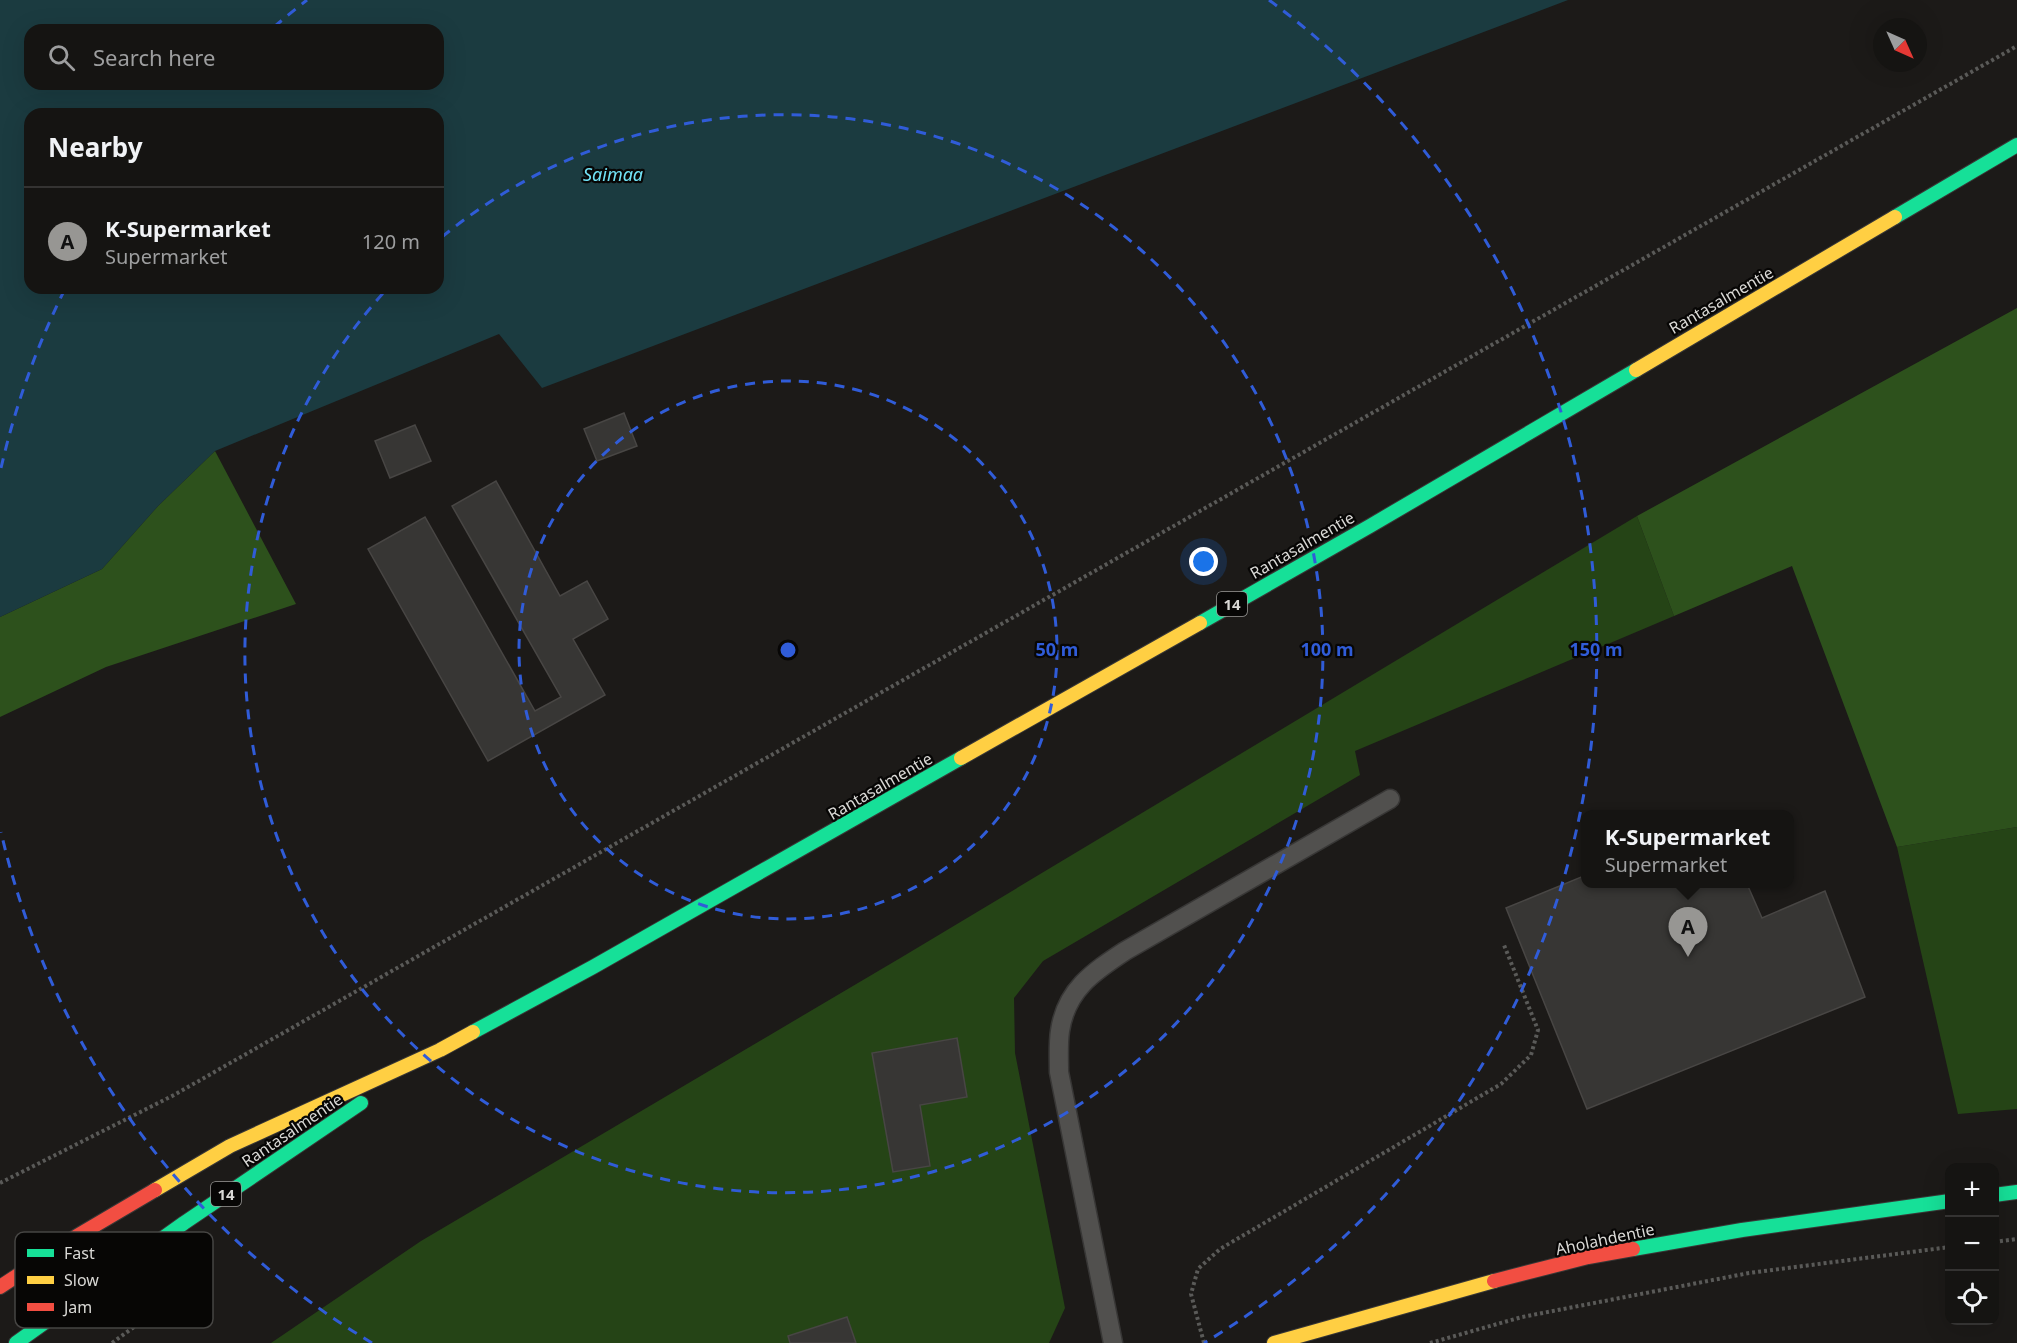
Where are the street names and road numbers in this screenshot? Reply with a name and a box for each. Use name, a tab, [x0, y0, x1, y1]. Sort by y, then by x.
street label: Rantasalmentie	[1665, 261, 1777, 339]
street label: Rantasalmentie	[1246, 506, 1358, 584]
road number: 14	[1217, 592, 1247, 616]
street label: Rantasalmentie	[824, 747, 936, 825]
street label: Rantasalmentie	[237, 1088, 347, 1172]
road number: 14	[211, 1182, 241, 1206]
street label: Aholahdentie	[1554, 1218, 1656, 1260]

